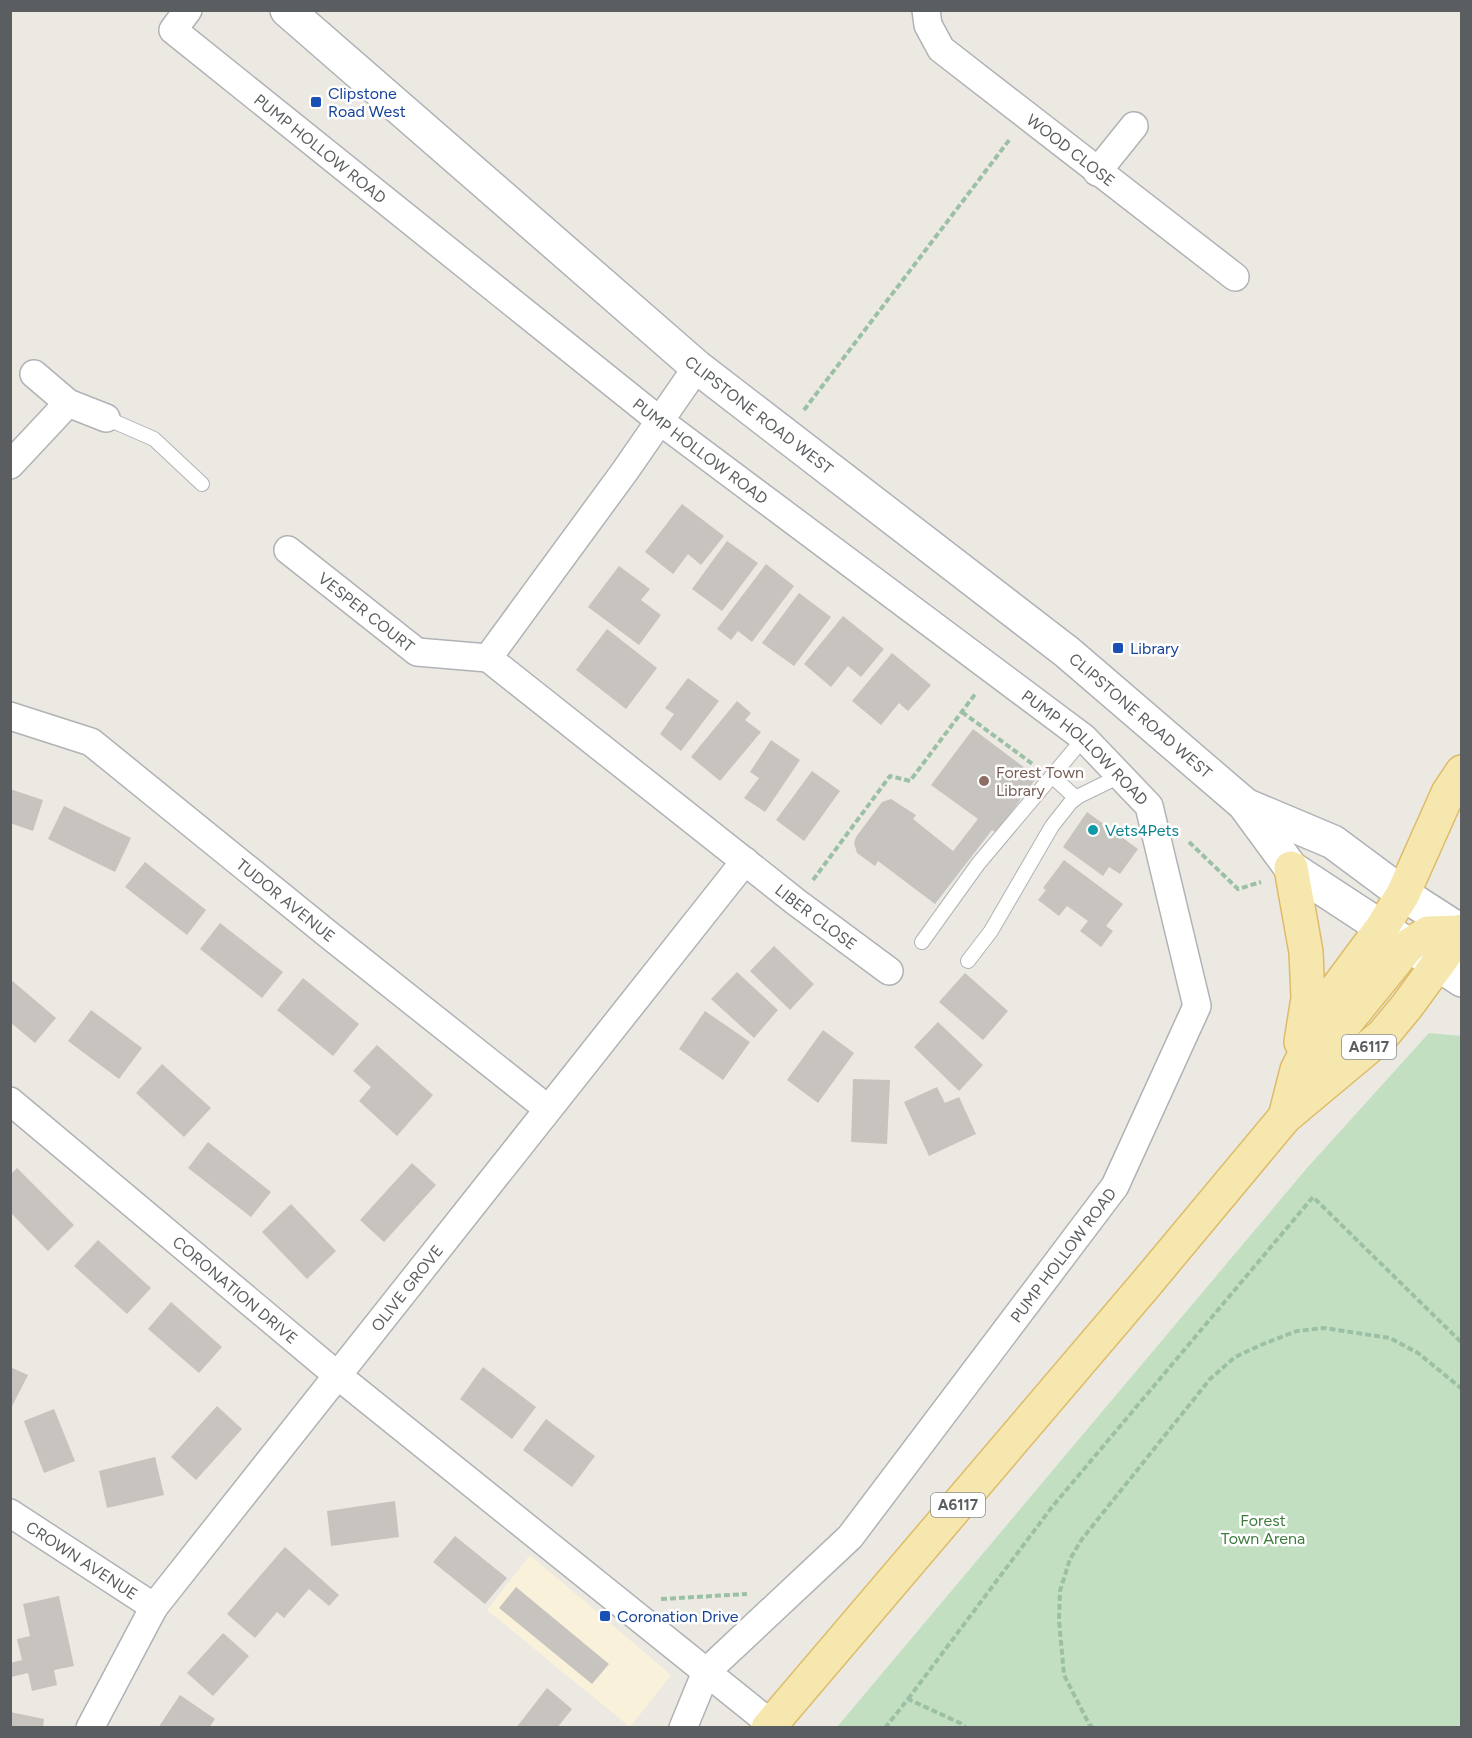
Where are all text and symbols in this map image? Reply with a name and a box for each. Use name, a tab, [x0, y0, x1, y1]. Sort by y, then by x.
place label: Clipstone Road West	[328, 84, 406, 121]
street label: PUMP HOLLOW ROAD	[250, 90, 390, 207]
marker: Clipstone Road West	[309, 95, 323, 109]
street label: WOOD CLOSE	[1023, 110, 1119, 190]
street label: CLIPSTONE ROAD WEST	[681, 352, 837, 478]
street label: PUMP HOLLOW ROAD	[629, 394, 772, 508]
street label: VESPER COURT	[314, 569, 418, 656]
place label: Library	[1130, 639, 1179, 658]
marker: Library	[1111, 641, 1125, 655]
street label: CLIPSTONE ROAD WEST	[1065, 649, 1216, 782]
street label: PUMP HOLLOW ROAD	[1018, 686, 1152, 809]
place label: Forest Town Library	[996, 763, 1084, 800]
marker: Forest Town Library	[977, 774, 991, 788]
place label: Vets4Pets	[1105, 821, 1179, 840]
marker: Vets4Pets	[1086, 823, 1100, 837]
street label: TUDOR AVENUE	[232, 855, 339, 946]
street label: LIBER CLOSE	[771, 880, 861, 954]
road number: A6117	[1342, 1035, 1396, 1059]
street label: PUMP HOLLOW ROAD	[1006, 1184, 1120, 1326]
street label: CORONATION DRIVE	[169, 1232, 301, 1348]
street label: OLIVE GROVE	[367, 1241, 447, 1335]
road number: A6117	[931, 1493, 985, 1517]
park label: Forest Town Arena	[1221, 1511, 1305, 1548]
street label: CROWN AVENUE	[22, 1517, 141, 1604]
place label: Coronation Drive	[617, 1607, 739, 1626]
marker: Coronation Drive	[598, 1609, 612, 1623]

